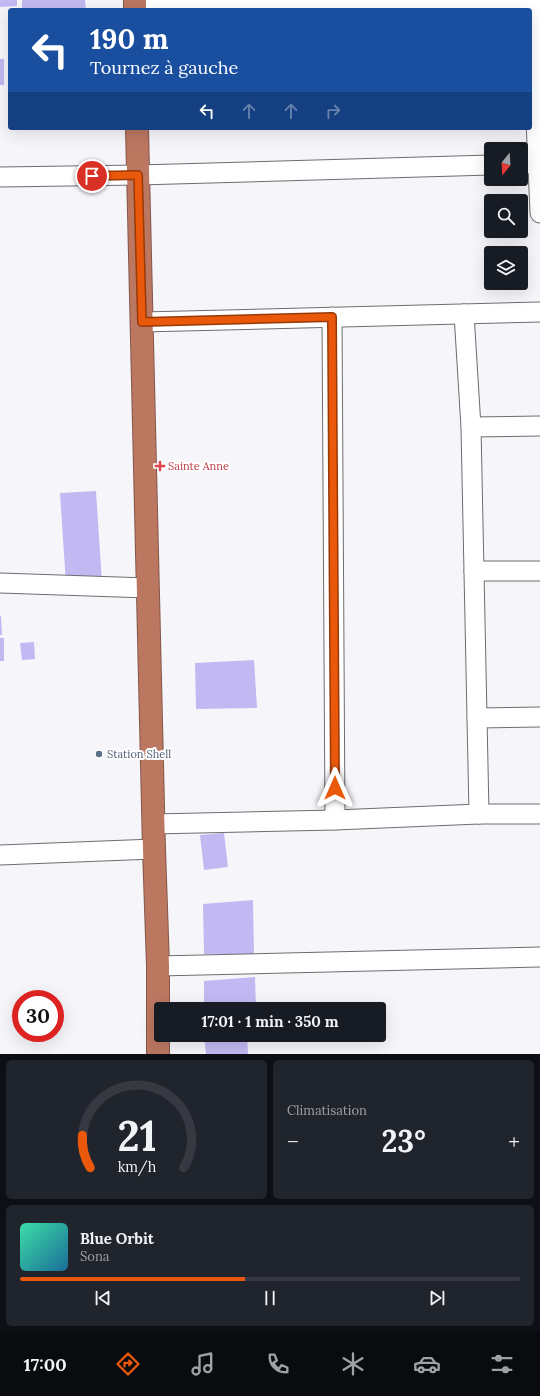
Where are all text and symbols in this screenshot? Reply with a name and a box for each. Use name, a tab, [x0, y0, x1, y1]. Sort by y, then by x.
text: 190 m	[90, 21, 168, 57]
icon: left	[24, 24, 76, 76]
text: Tournez à gauche	[90, 56, 238, 79]
icon: left	[196, 100, 218, 122]
icon: ahead	[238, 100, 260, 122]
icon: ahead	[280, 100, 302, 122]
icon: right	[322, 100, 344, 122]
north arrow	[484, 142, 528, 186]
map controls	[484, 142, 528, 290]
pin	[75, 159, 109, 193]
icon: arrive	[81, 165, 103, 187]
button: search	[484, 194, 528, 238]
button: layers	[484, 246, 528, 290]
place label: Sainte Anne	[168, 459, 229, 473]
marker: Sainte Anne	[155, 461, 165, 471]
place label: Station Shell	[107, 747, 171, 761]
marker: Station Shell	[94, 749, 104, 759]
position arrow	[314, 767, 356, 809]
speed limit sign: 30	[12, 990, 64, 1042]
text: 17:01 · 1 min · 350 m	[201, 1012, 339, 1031]
text: Climatisation	[287, 1102, 367, 1119]
text: 21	[117, 1108, 156, 1161]
text: 23°	[381, 1122, 426, 1160]
text: −	[287, 1127, 299, 1155]
text: +	[508, 1127, 520, 1155]
text: km/h	[117, 1157, 156, 1176]
text: Blue Orbit	[80, 1229, 154, 1248]
text: Sona	[80, 1248, 110, 1265]
icon: previous	[92, 1287, 114, 1309]
icon: pause	[259, 1287, 281, 1309]
icon: next	[426, 1287, 448, 1309]
icon: directions	[114, 1350, 142, 1378]
icon: music	[189, 1350, 217, 1378]
icon: phone	[264, 1350, 292, 1378]
icon: climate	[339, 1350, 367, 1378]
icon: car	[413, 1350, 441, 1378]
icon: filters	[488, 1350, 516, 1378]
text: 17:00	[23, 1353, 67, 1376]

